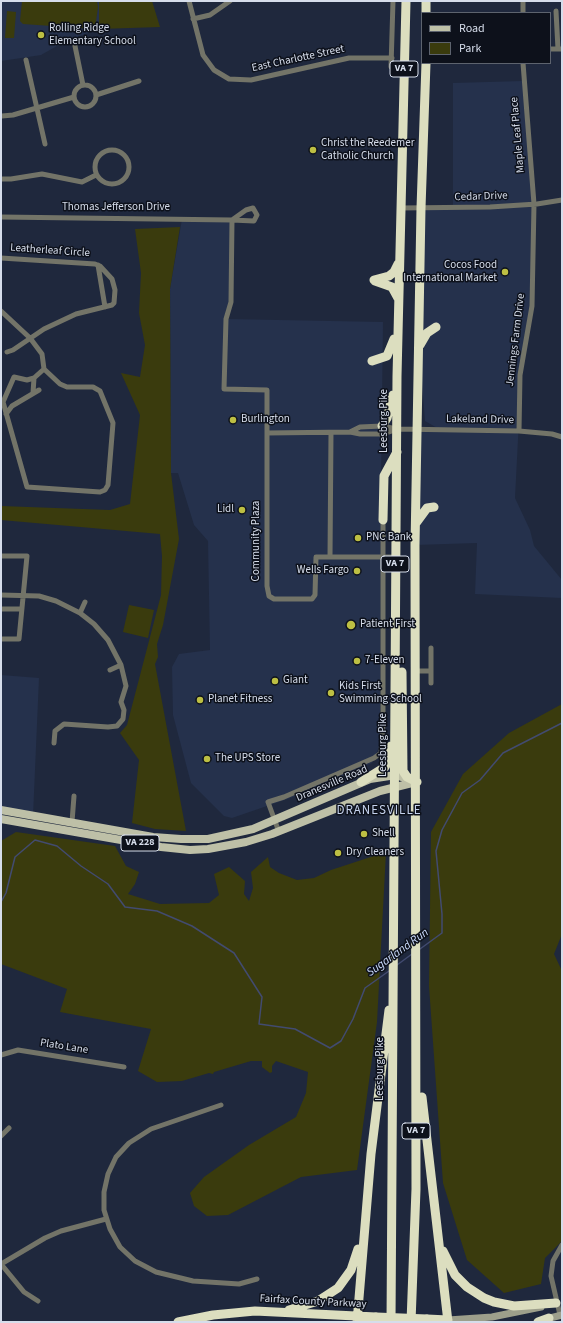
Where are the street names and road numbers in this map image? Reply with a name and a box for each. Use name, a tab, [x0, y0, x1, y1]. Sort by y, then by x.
street label: East Charlotte Street	[251, 43, 345, 75]
road number: VA 7	[390, 61, 418, 77]
street label: Maple Leaf Place	[508, 96, 528, 174]
street label: Cedar Drive	[454, 189, 508, 205]
street label: Thomas Jefferson Drive	[62, 201, 170, 215]
street label: Leatherleaf Circle	[10, 242, 90, 260]
street label: Jennings Farm Drive	[504, 293, 528, 387]
street label: Leesburg Pike	[378, 389, 392, 453]
street label: Lakeland Drive	[446, 413, 514, 427]
street label: Community Plaza	[250, 501, 264, 581]
road number: VA 7	[381, 556, 409, 572]
street label: Leesburg Pike	[377, 713, 391, 777]
street label: Dranesville Road	[294, 763, 370, 805]
road number: VA 228	[121, 835, 159, 851]
street label: Plato Lane	[39, 1037, 89, 1057]
street label: Leesburg Pike	[374, 1037, 388, 1101]
road number: VA 7	[402, 1123, 430, 1139]
street label: Fairfax County Parkway	[259, 1293, 367, 1311]

